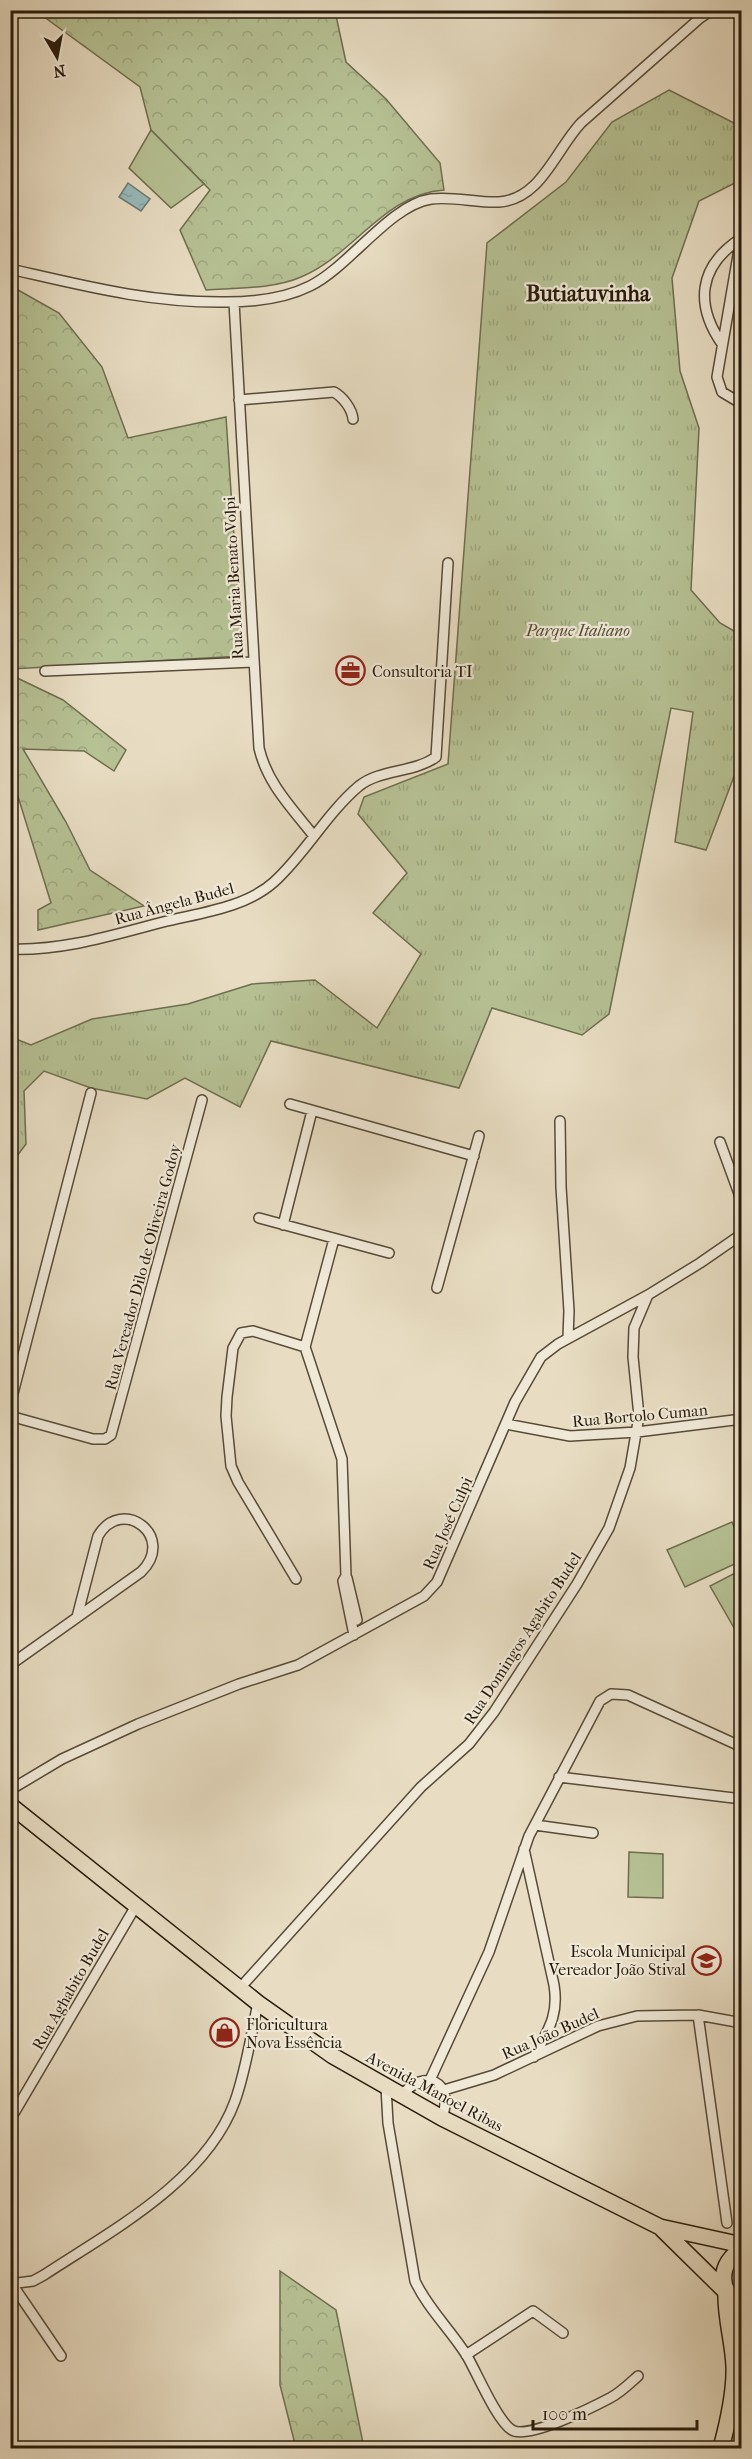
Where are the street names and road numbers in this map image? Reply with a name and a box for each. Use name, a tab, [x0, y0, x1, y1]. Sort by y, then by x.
street label: Rua Maria Benato Volpi	[220, 496, 247, 660]
street label: Rua Ângela Budel	[112, 877, 237, 929]
street label: Rua Vereador Dilo de Oliveira Godoy	[100, 1141, 185, 1392]
street label: Rua Bortolo Cuman	[572, 1400, 709, 1431]
street label: Rua José Culpi	[418, 1473, 477, 1573]
street label: Rua Domingos Agabito Budel	[460, 1548, 586, 1728]
street label: Rua Aghabito Budel	[28, 1925, 113, 2053]
street label: Rua João Budel	[499, 2003, 602, 2063]
street label: Avenida Manoel Ribas	[362, 2047, 506, 2136]

